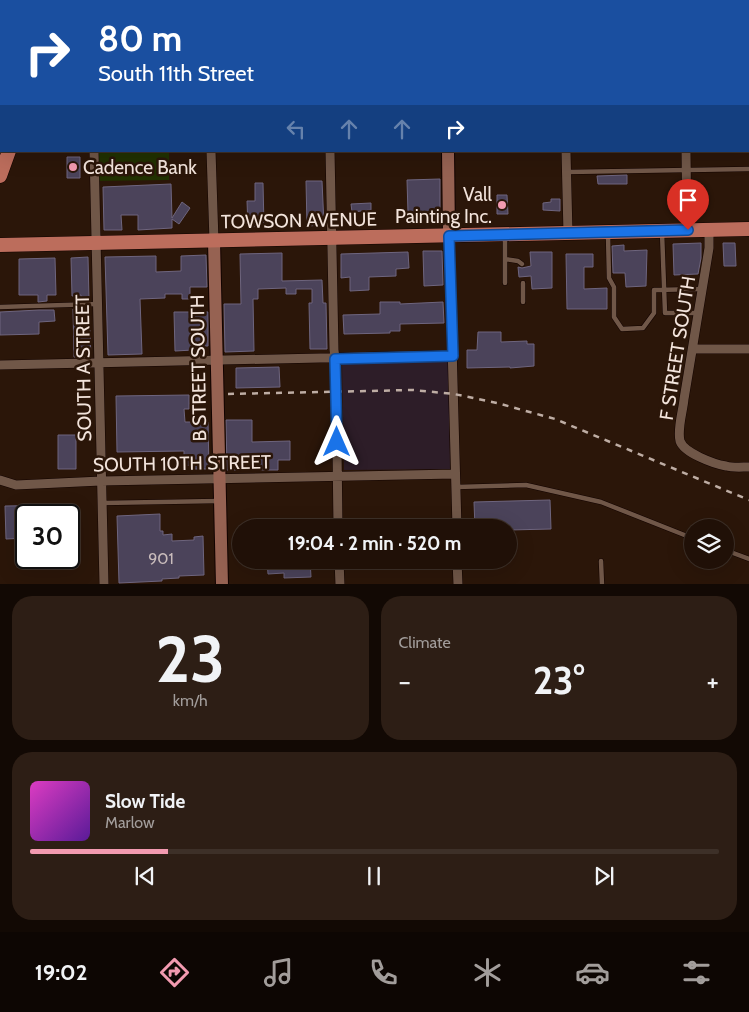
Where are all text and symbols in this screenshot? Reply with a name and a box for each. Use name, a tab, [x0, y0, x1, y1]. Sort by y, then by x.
text: 80 m	[98, 17, 182, 60]
icon: right	[15, 20, 80, 85]
text: South 11th Street	[98, 60, 254, 87]
icon: left	[282, 115, 310, 143]
icon: ahead	[335, 115, 363, 143]
icon: ahead	[388, 115, 416, 143]
icon: right	[441, 115, 469, 143]
place label: Cadence Bank	[83, 156, 197, 179]
marker: Cadence Bank	[67, 161, 79, 173]
pin	[667, 179, 709, 230]
place label: Vall Painting Inc.	[395, 183, 493, 228]
icon: arrive	[674, 186, 702, 214]
marker: Vall Painting Inc.	[496, 199, 508, 211]
street label: TOWSON AVENUE	[221, 208, 377, 233]
street label: F STREET SOUTH	[655, 274, 700, 422]
street label: SOUTH A STREET	[71, 294, 96, 442]
street label: B STREET SOUTH	[186, 294, 211, 442]
position arrow	[310, 415, 362, 467]
street label: SOUTH 10TH STREET	[93, 450, 271, 477]
speed limit sign: 30	[15, 504, 80, 569]
map controls	[684, 519, 734, 569]
button: layers	[684, 519, 734, 569]
text: 19:04 · 2 min · 520 m	[288, 532, 461, 555]
house number: 901	[148, 549, 174, 568]
text: 23	[156, 619, 225, 698]
text: Climate	[399, 633, 451, 652]
text: 23°	[533, 657, 585, 704]
text: −	[399, 664, 411, 698]
text: +	[707, 664, 719, 698]
text: km/h	[173, 691, 208, 710]
text: Slow Tide	[105, 790, 185, 813]
text: Marlow	[105, 813, 155, 832]
icon: previous	[131, 862, 159, 890]
icon: pause	[360, 862, 388, 890]
icon: next	[590, 862, 618, 890]
icon: directions	[157, 955, 192, 990]
icon: music	[261, 955, 296, 990]
icon: phone	[366, 955, 401, 990]
icon: climate	[470, 955, 505, 990]
icon: car	[575, 955, 610, 990]
icon: filters	[679, 955, 714, 990]
text: 19:02	[35, 959, 87, 986]

